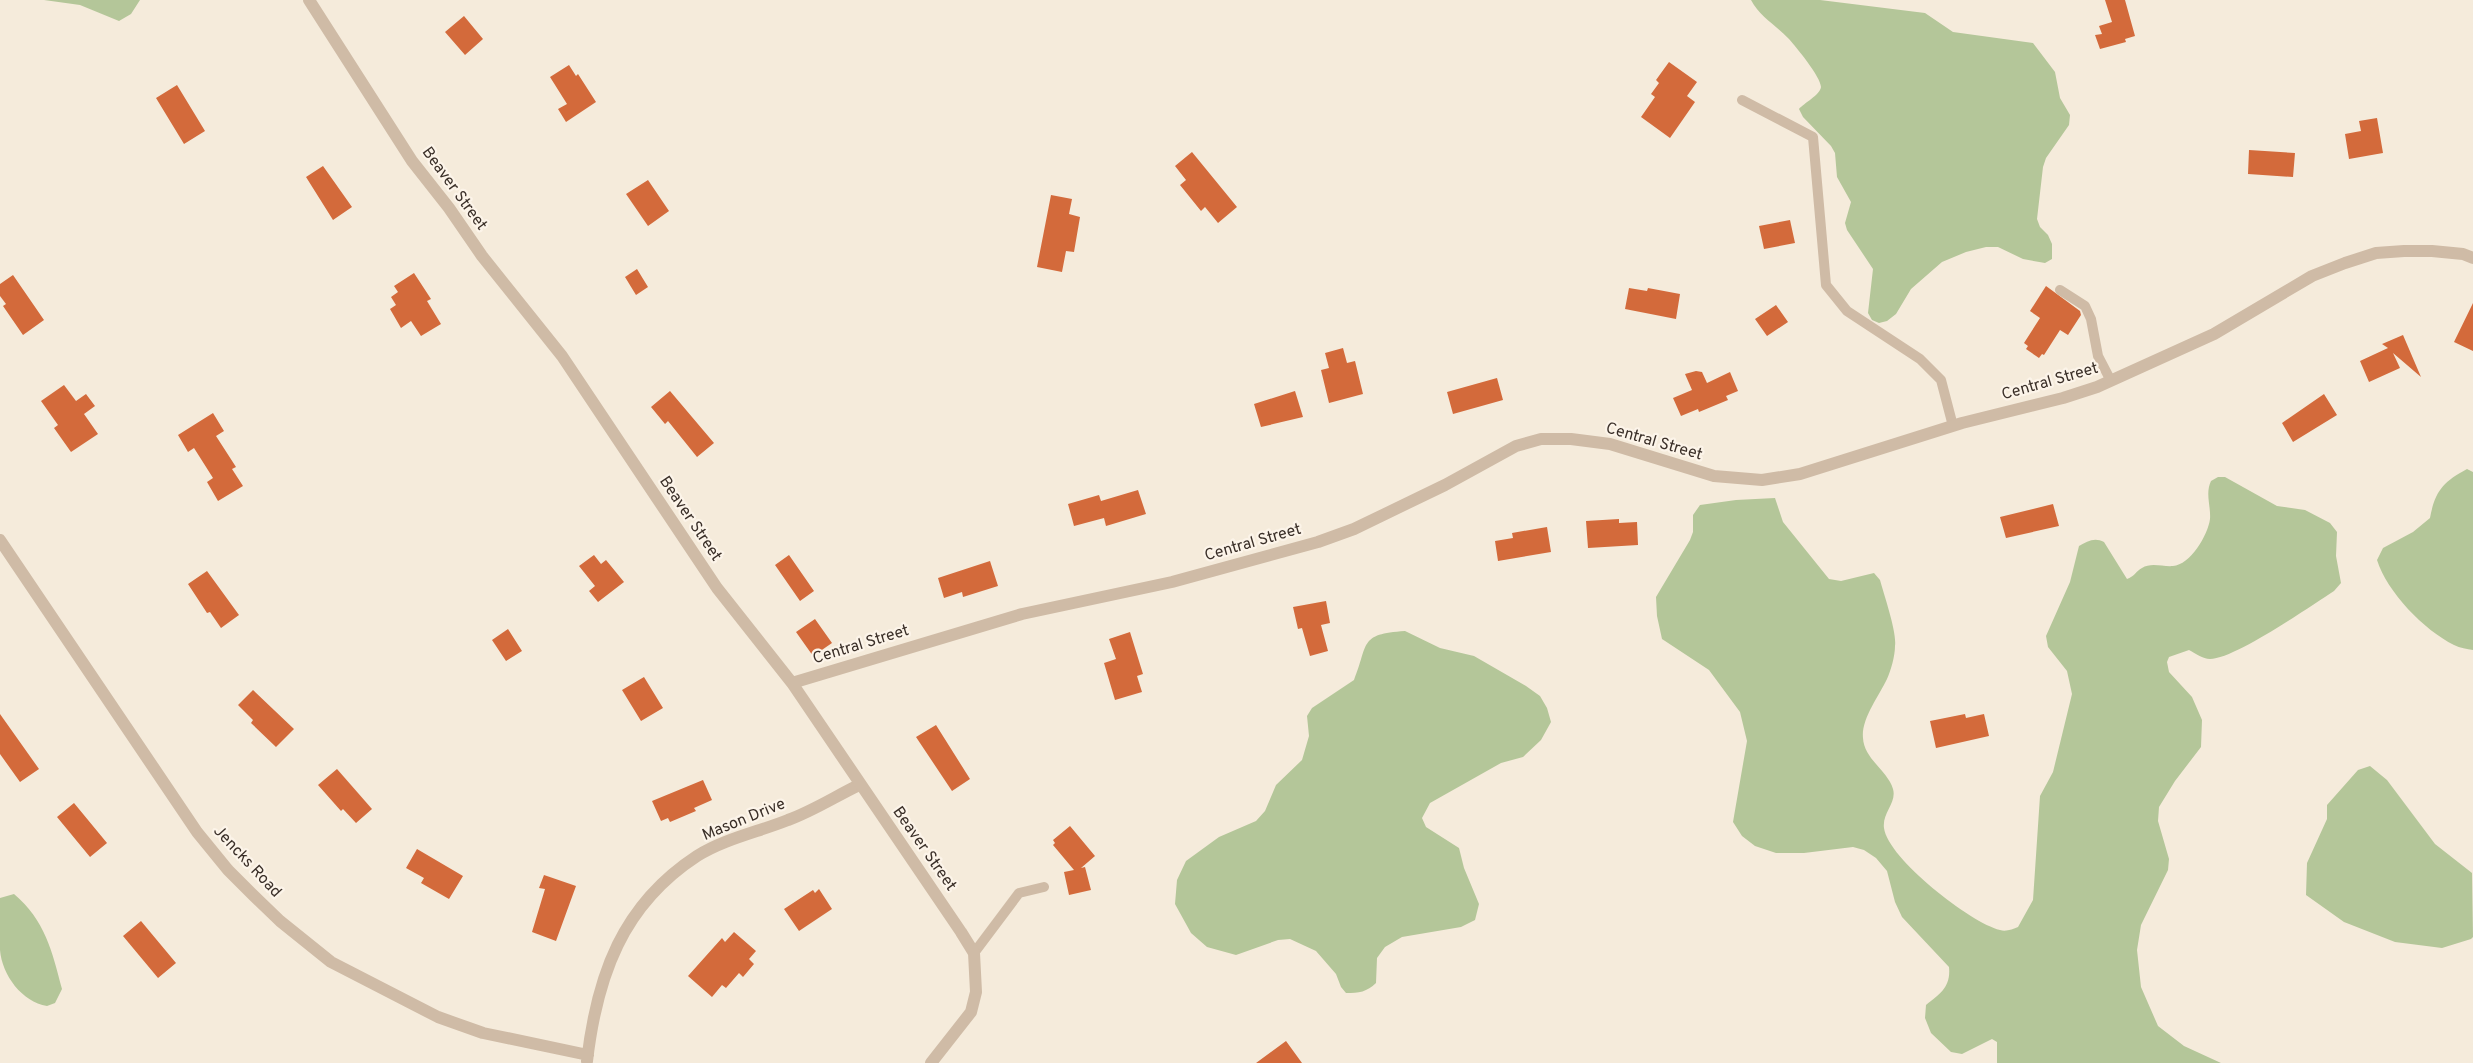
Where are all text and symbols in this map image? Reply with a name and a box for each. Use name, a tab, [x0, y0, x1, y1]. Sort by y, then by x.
street label: Beaver Street	[417, 143, 491, 235]
street label: Central Street	[1999, 359, 2101, 405]
street label: Central Street	[1603, 419, 1705, 465]
street label: Beaver Street	[654, 473, 726, 565]
street label: Central Street	[1202, 520, 1304, 566]
street label: Central Street	[810, 621, 912, 669]
street label: Mason Drive	[700, 794, 788, 846]
street label: Beaver Street	[888, 803, 960, 895]
street label: Jencks Road	[209, 822, 285, 902]

